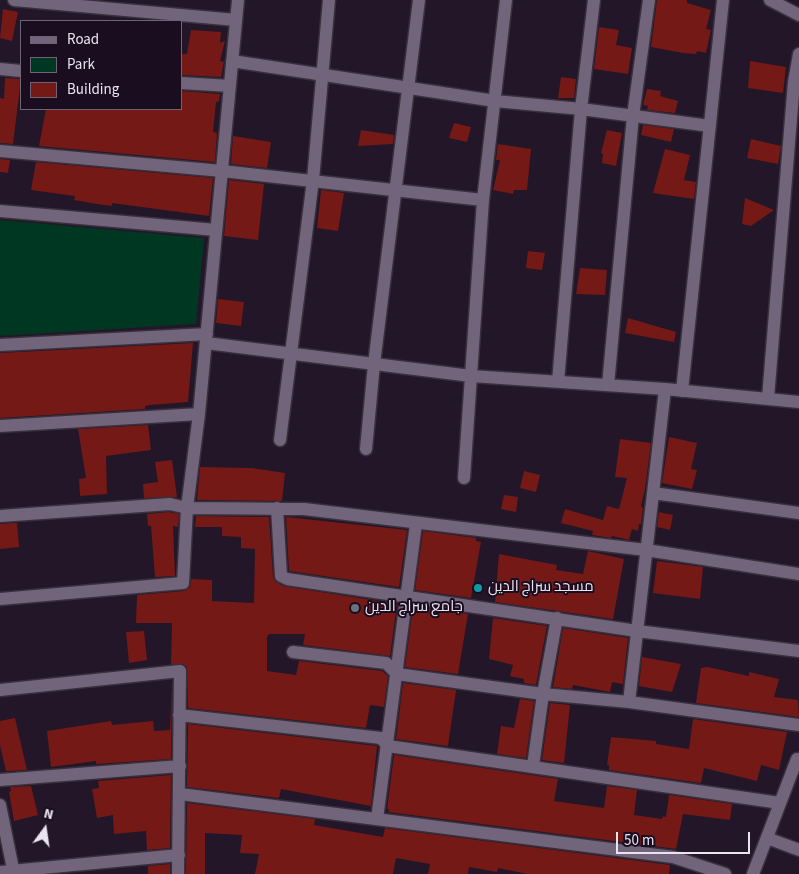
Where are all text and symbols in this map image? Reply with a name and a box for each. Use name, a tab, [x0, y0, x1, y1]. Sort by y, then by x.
legend	[20, 20, 182, 110]
text: Road	[67, 29, 99, 50]
text: Park	[67, 54, 95, 75]
text: Building	[67, 79, 119, 100]
place label: مسجد سراج الدين	[488, 579, 594, 597]
marker: مسجد سراج الدين	[472, 582, 484, 594]
place label: جامع سراج الدين	[365, 599, 463, 617]
marker: جامع سراج الدين	[349, 602, 361, 614]
north arrow	[20, 804, 70, 854]
text: N	[42, 804, 56, 825]
scale bar	[619, 822, 753, 854]
text: 50 m	[624, 830, 654, 851]

